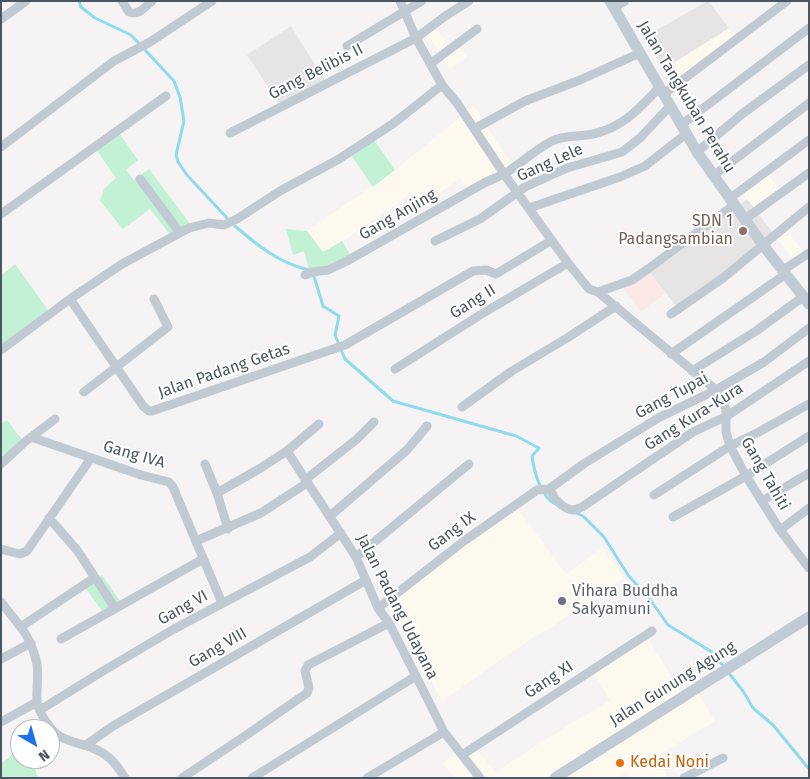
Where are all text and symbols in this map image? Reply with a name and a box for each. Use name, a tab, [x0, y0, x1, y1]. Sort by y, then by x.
street label: Jalan Tangkuban Perahu	[633, 18, 739, 176]
street label: Gang Belibis II	[266, 40, 366, 104]
street label: Gang Lele	[514, 140, 586, 186]
street label: Gang Anjing	[356, 185, 440, 245]
place label: SDN 1 Padangsambian	[618, 212, 733, 250]
marker: SDN 1 Padangsambian	[737, 225, 749, 237]
street label: Gang II	[447, 281, 499, 323]
street label: Jalan Padang Getas	[156, 339, 292, 403]
street label: Gang Tupai	[632, 369, 712, 423]
street label: Gang Kura-Kura	[641, 379, 747, 455]
street label: Gang Tahiti	[736, 434, 794, 514]
street label: Gang IVA	[101, 437, 167, 473]
street label: Gang IX	[425, 508, 479, 556]
street label: Jalan Padang Udayana	[352, 531, 442, 683]
place label: Vihara Buddha Sakyamuni	[572, 582, 678, 620]
street label: Gang VI	[155, 586, 211, 630]
marker: Vihara Buddha Sakyamuni	[556, 595, 568, 607]
street label: Gang VIII	[186, 624, 250, 672]
street label: Jalan Gunung Agung	[607, 638, 739, 730]
street label: Gang XI	[521, 657, 577, 703]
north arrow	[10, 719, 60, 769]
text: N	[35, 746, 53, 765]
place label: Kedai Noni	[630, 753, 709, 773]
marker: Kedai Noni	[614, 757, 626, 769]

